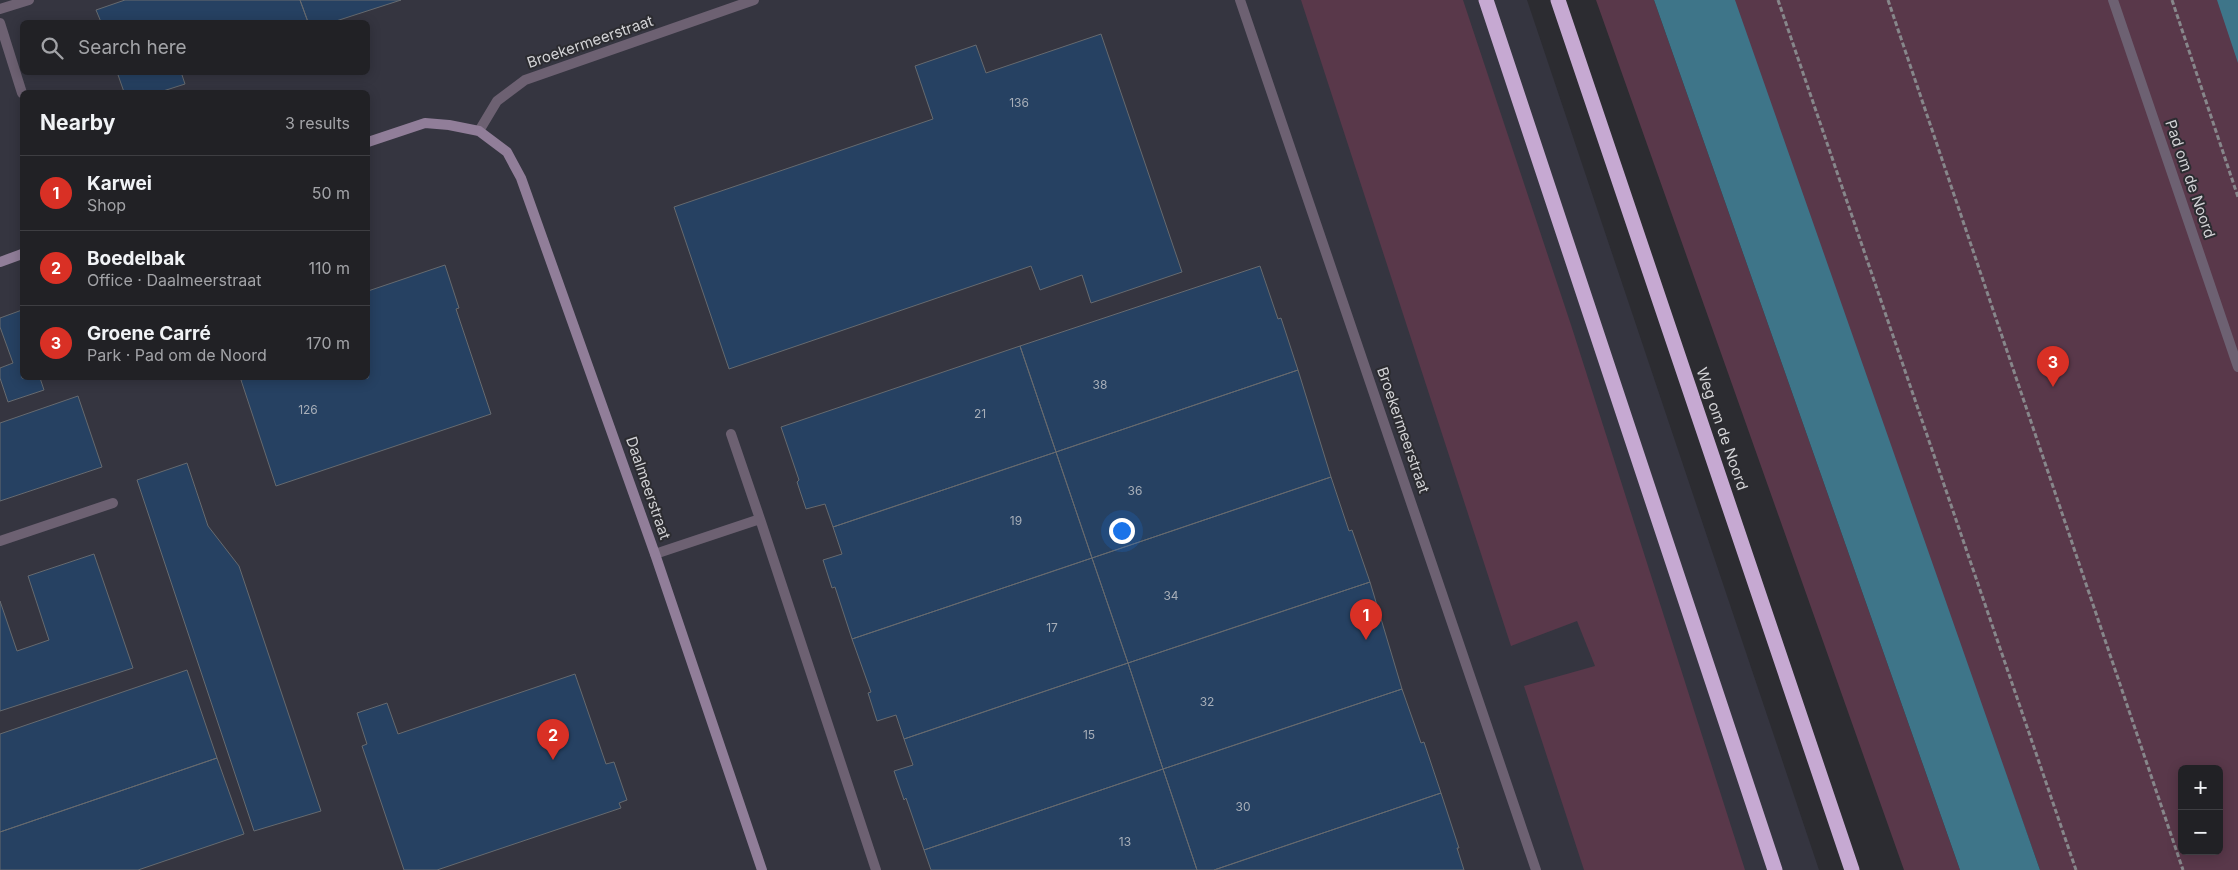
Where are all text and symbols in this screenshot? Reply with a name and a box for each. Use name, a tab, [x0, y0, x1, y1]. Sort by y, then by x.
street label: Broekermeerstraat	[524, 11, 655, 72]
search box	[20, 20, 370, 75]
icon: search	[38, 34, 66, 62]
text: Search here	[78, 36, 187, 59]
house number: 136	[1009, 95, 1029, 110]
text: Nearby	[40, 110, 115, 135]
text: 3 results	[285, 113, 350, 133]
street label: Pad om de Noord	[2161, 117, 2220, 240]
text: Karwei	[87, 172, 152, 195]
text: 1	[53, 183, 59, 203]
text: 50 m	[312, 183, 350, 203]
text: Shop	[87, 195, 126, 215]
text: Boedelbak	[87, 247, 185, 270]
text: 2	[51, 258, 61, 278]
text: 110 m	[308, 258, 350, 278]
text: Office · Daalmeerstraat	[87, 270, 261, 290]
text: Groene Carré	[87, 322, 211, 345]
text: 3	[51, 333, 61, 353]
text: 170 m	[306, 333, 350, 353]
text: Park · Pad om de Noord	[87, 345, 267, 365]
pin: 3	[2037, 346, 2069, 387]
street label: Broekermeerstraat	[1373, 364, 1434, 495]
street label: Weg om de Noord	[1693, 365, 1752, 493]
house number: 38	[1093, 377, 1107, 392]
house number: 126	[298, 402, 318, 417]
house number: 21	[974, 406, 986, 421]
street label: Daalmeerstraat	[622, 434, 675, 542]
house number: 36	[1128, 483, 1142, 498]
house number: 19	[1010, 513, 1022, 528]
your location	[1109, 518, 1135, 544]
house number: 34	[1163, 588, 1179, 603]
pin: 1	[1350, 599, 1382, 640]
house number: 17	[1046, 620, 1058, 635]
house number: 32	[1200, 694, 1214, 709]
pin: 2	[537, 719, 569, 760]
house number: 15	[1083, 727, 1095, 742]
map controls	[2178, 765, 2223, 855]
button: +	[2178, 765, 2223, 810]
house number: 30	[1236, 799, 1250, 814]
button: −	[2178, 810, 2223, 855]
house number: 13	[1119, 834, 1131, 849]

